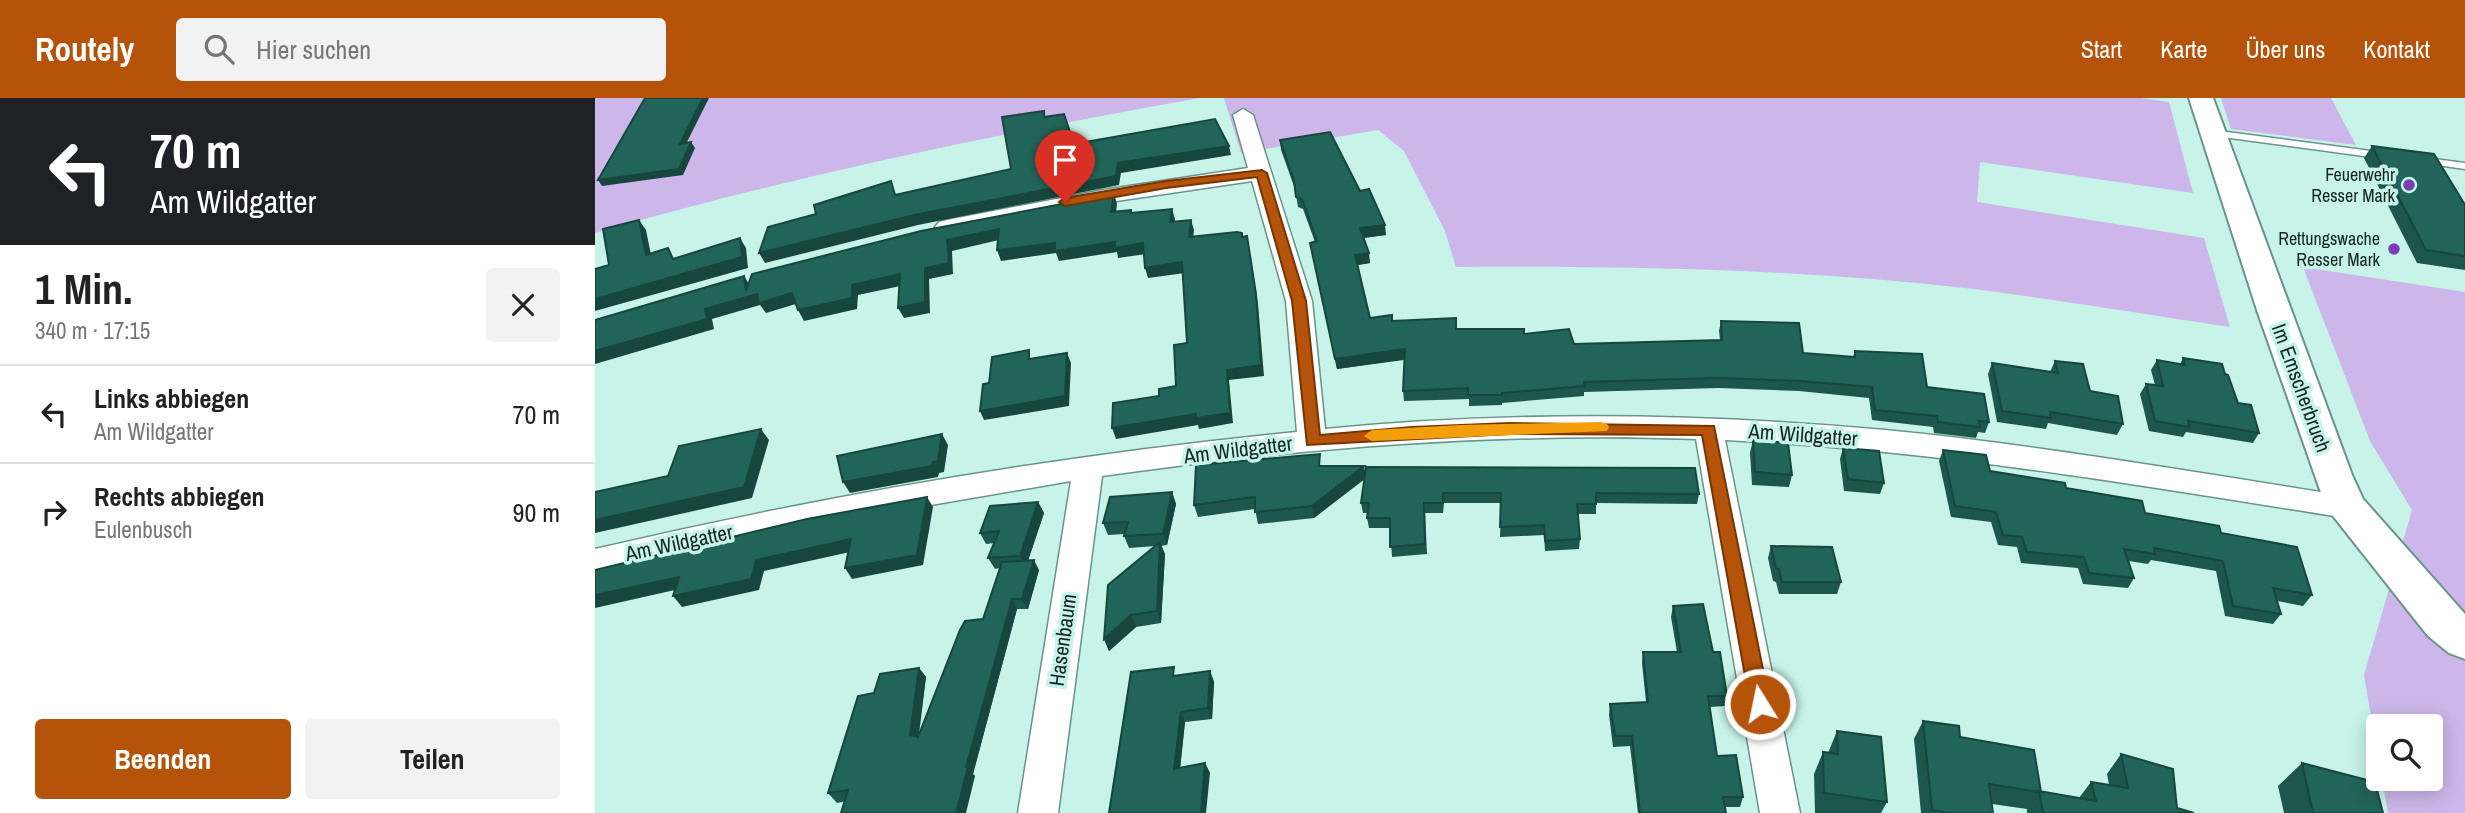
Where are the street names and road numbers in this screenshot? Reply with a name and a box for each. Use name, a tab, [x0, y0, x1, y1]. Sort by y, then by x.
street label: Im Emscherbruch	[2265, 319, 2338, 456]
street label: Am Wildgatter	[1747, 416, 1859, 453]
street label: Am Wildgatter	[1181, 428, 1294, 471]
street label: Am Wildgatter	[622, 517, 736, 568]
street label: Hasenbaum	[1042, 592, 1083, 688]

